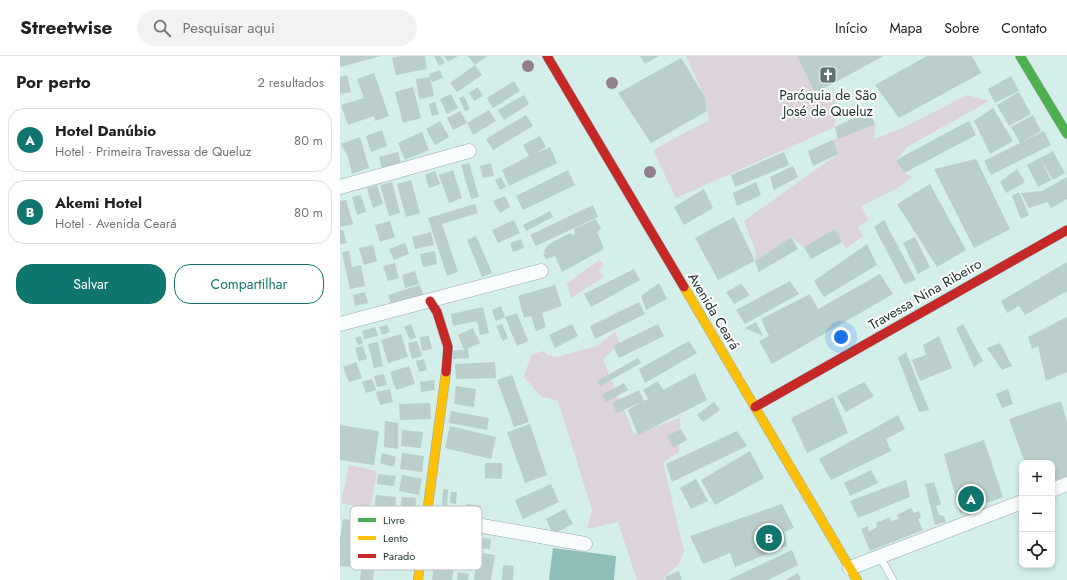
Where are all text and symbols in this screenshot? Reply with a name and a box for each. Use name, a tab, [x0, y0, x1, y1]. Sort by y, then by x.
search box	[137, 10, 417, 46]
text: Streetwise	[20, 14, 113, 41]
icon: search	[151, 17, 173, 39]
text: Pesquisar aqui	[183, 17, 275, 39]
text: Início	[835, 18, 867, 38]
text: Mapa	[889, 18, 922, 38]
text: Sobre	[944, 18, 979, 38]
text: Contato	[1001, 18, 1047, 38]
church icon: Paróquia de São José de Queluz	[818, 65, 838, 85]
text: Por perto	[16, 70, 91, 94]
text: 2 resultados	[258, 73, 324, 92]
place label: Paróquia de São José de Queluz	[779, 85, 877, 121]
text: Hotel Danúbio	[55, 120, 156, 142]
text: A	[25, 131, 35, 150]
text: 80 m	[294, 131, 323, 150]
text: Hotel · Primeira Travessa de Queluz	[55, 142, 252, 161]
text: Akemi Hotel	[55, 192, 142, 214]
text: B	[26, 203, 34, 222]
text: 80 m	[294, 203, 323, 222]
text: Hotel · Avenida Ceará	[55, 214, 176, 233]
street label: Travessa Nina Ribeiro	[865, 253, 986, 335]
button: Salvar	[16, 264, 166, 304]
button: Compartilhar	[174, 264, 324, 304]
street label: Avenida Ceará	[683, 269, 745, 353]
your location	[831, 327, 851, 347]
map controls	[1019, 460, 1055, 568]
button: +	[1019, 460, 1055, 496]
pin: A	[958, 484, 984, 514]
button: −	[1019, 496, 1055, 532]
legend	[350, 506, 482, 570]
text: Livre	[383, 512, 405, 528]
pin: B	[756, 523, 782, 553]
text: Lento	[383, 530, 408, 546]
button: locate	[1019, 532, 1055, 568]
text: Parado	[383, 548, 415, 564]

